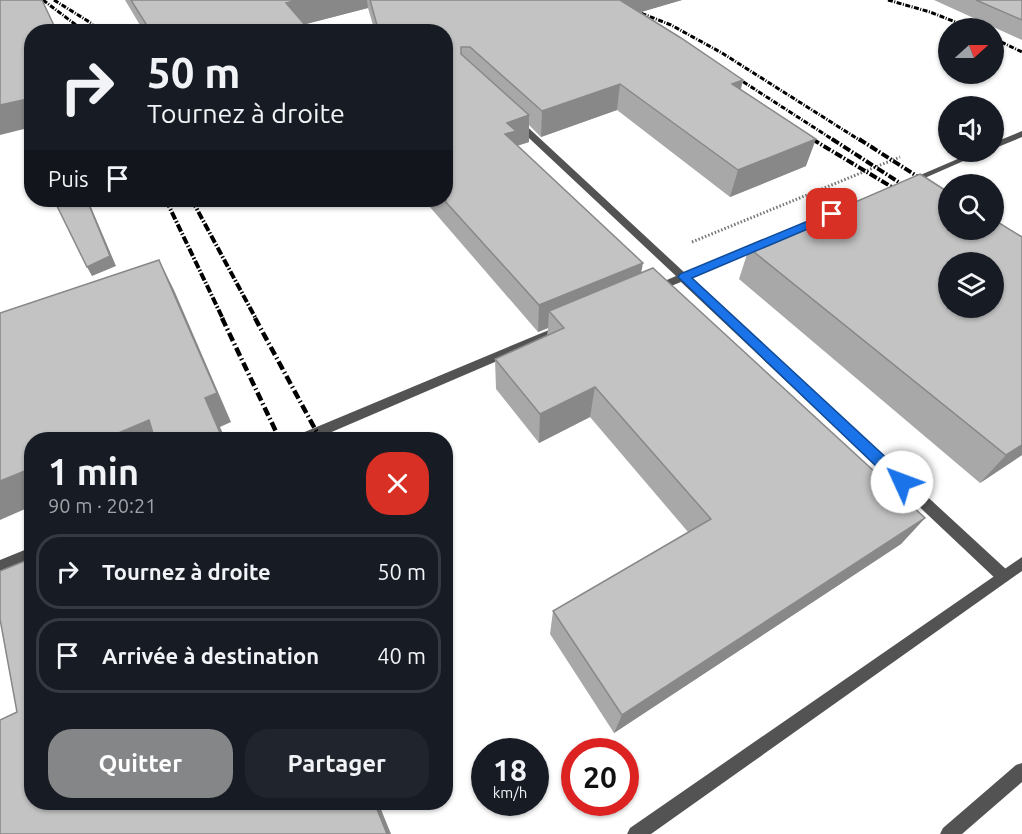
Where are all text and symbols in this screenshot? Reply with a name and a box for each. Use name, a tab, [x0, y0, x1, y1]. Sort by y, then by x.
north arrow	[938, 18, 1004, 84]
map controls	[938, 18, 1004, 318]
icon: right	[48, 48, 126, 126]
text: 50 m	[147, 49, 241, 96]
button: sound	[938, 96, 1004, 162]
text: Tournez à droite	[147, 98, 345, 128]
icon: arrive	[101, 162, 134, 195]
text: Puis	[48, 166, 89, 191]
button: search	[938, 174, 1004, 240]
pin	[806, 188, 857, 239]
icon: arrive	[815, 197, 848, 230]
button: layers	[938, 252, 1004, 318]
position arrow	[870, 450, 934, 514]
text: 1 min	[48, 451, 139, 492]
button: close	[366, 452, 429, 515]
text: 90 m · 20:21	[48, 494, 157, 517]
icon: right	[51, 555, 84, 588]
text: Tournez à droite	[102, 559, 271, 584]
text: 50 m	[377, 559, 426, 584]
icon: arrive	[51, 639, 84, 672]
text: Arrivée à destination	[102, 643, 319, 668]
text: 40 m	[377, 643, 426, 668]
button: Quitter	[48, 729, 233, 798]
button: Partager	[245, 729, 429, 798]
speed limit sign: 20	[561, 738, 639, 816]
text: 18	[493, 753, 527, 787]
text: km/h	[493, 784, 527, 801]

